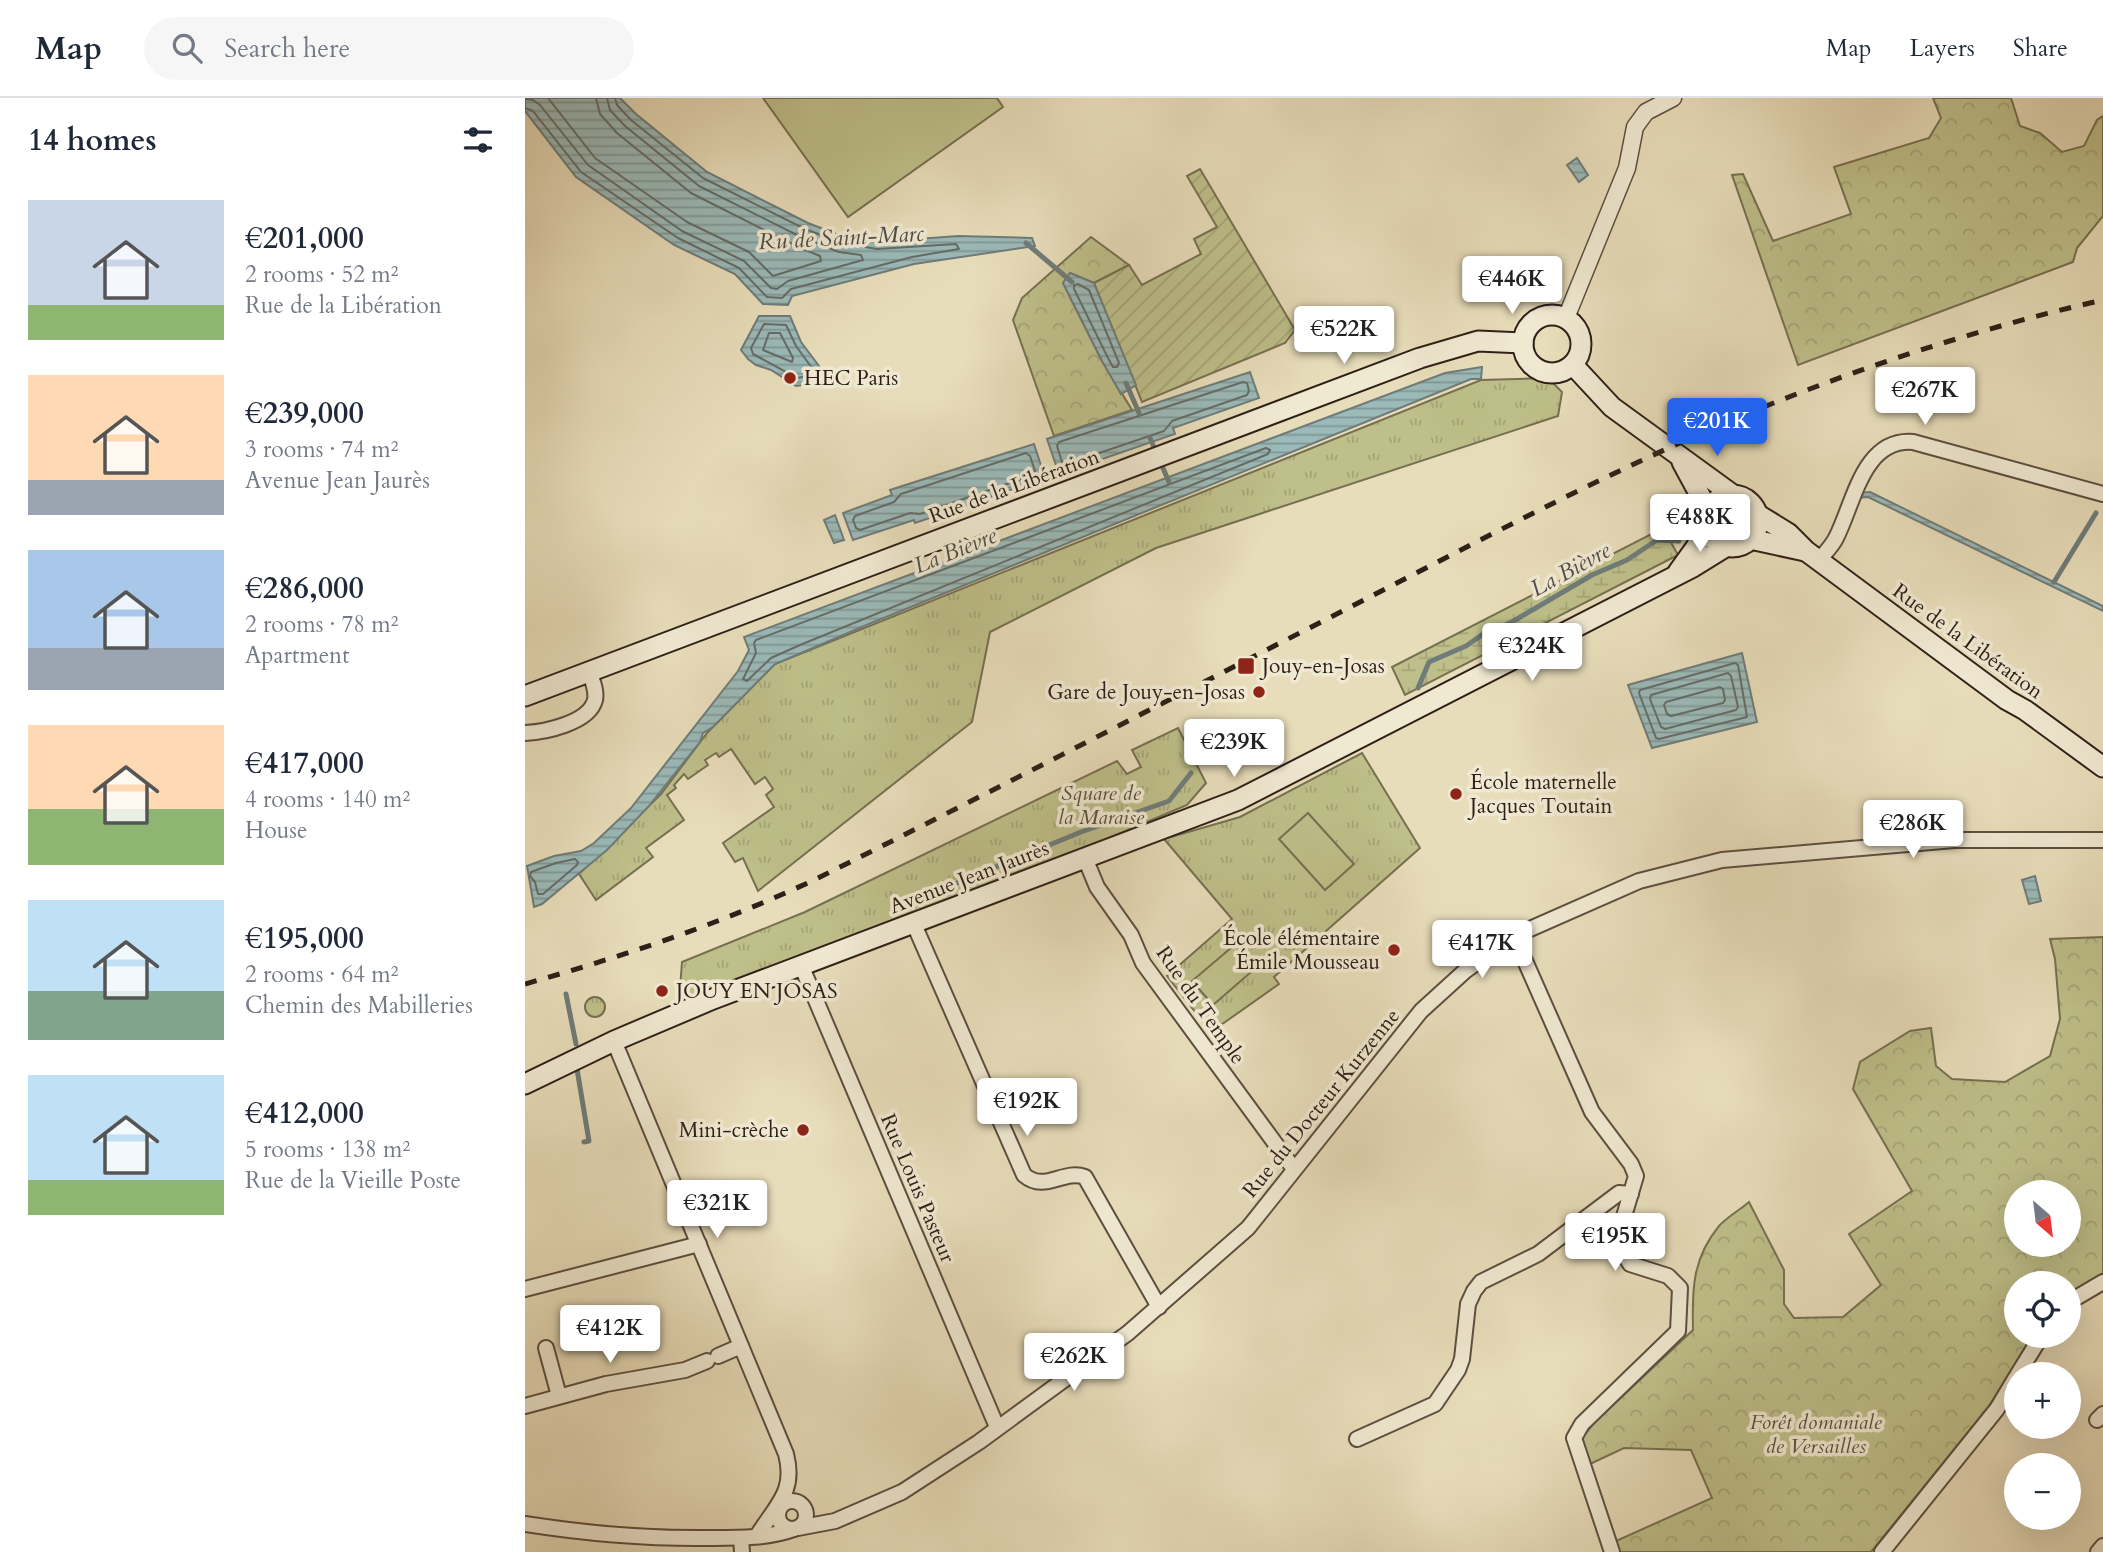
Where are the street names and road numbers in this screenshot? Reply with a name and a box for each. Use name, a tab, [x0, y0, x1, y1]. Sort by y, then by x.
street label: Rue de la Libération	[925, 442, 1104, 531]
street label: Rue de la Libération	[1887, 577, 2049, 706]
street label: Avenue Jean Jaurès	[885, 834, 1053, 921]
street label: Rue du Temple	[1149, 940, 1252, 1070]
street label: Rue du Docteur Kurzenne	[1236, 1003, 1407, 1204]
street label: Rue Louis Pasteur	[873, 1109, 962, 1267]

